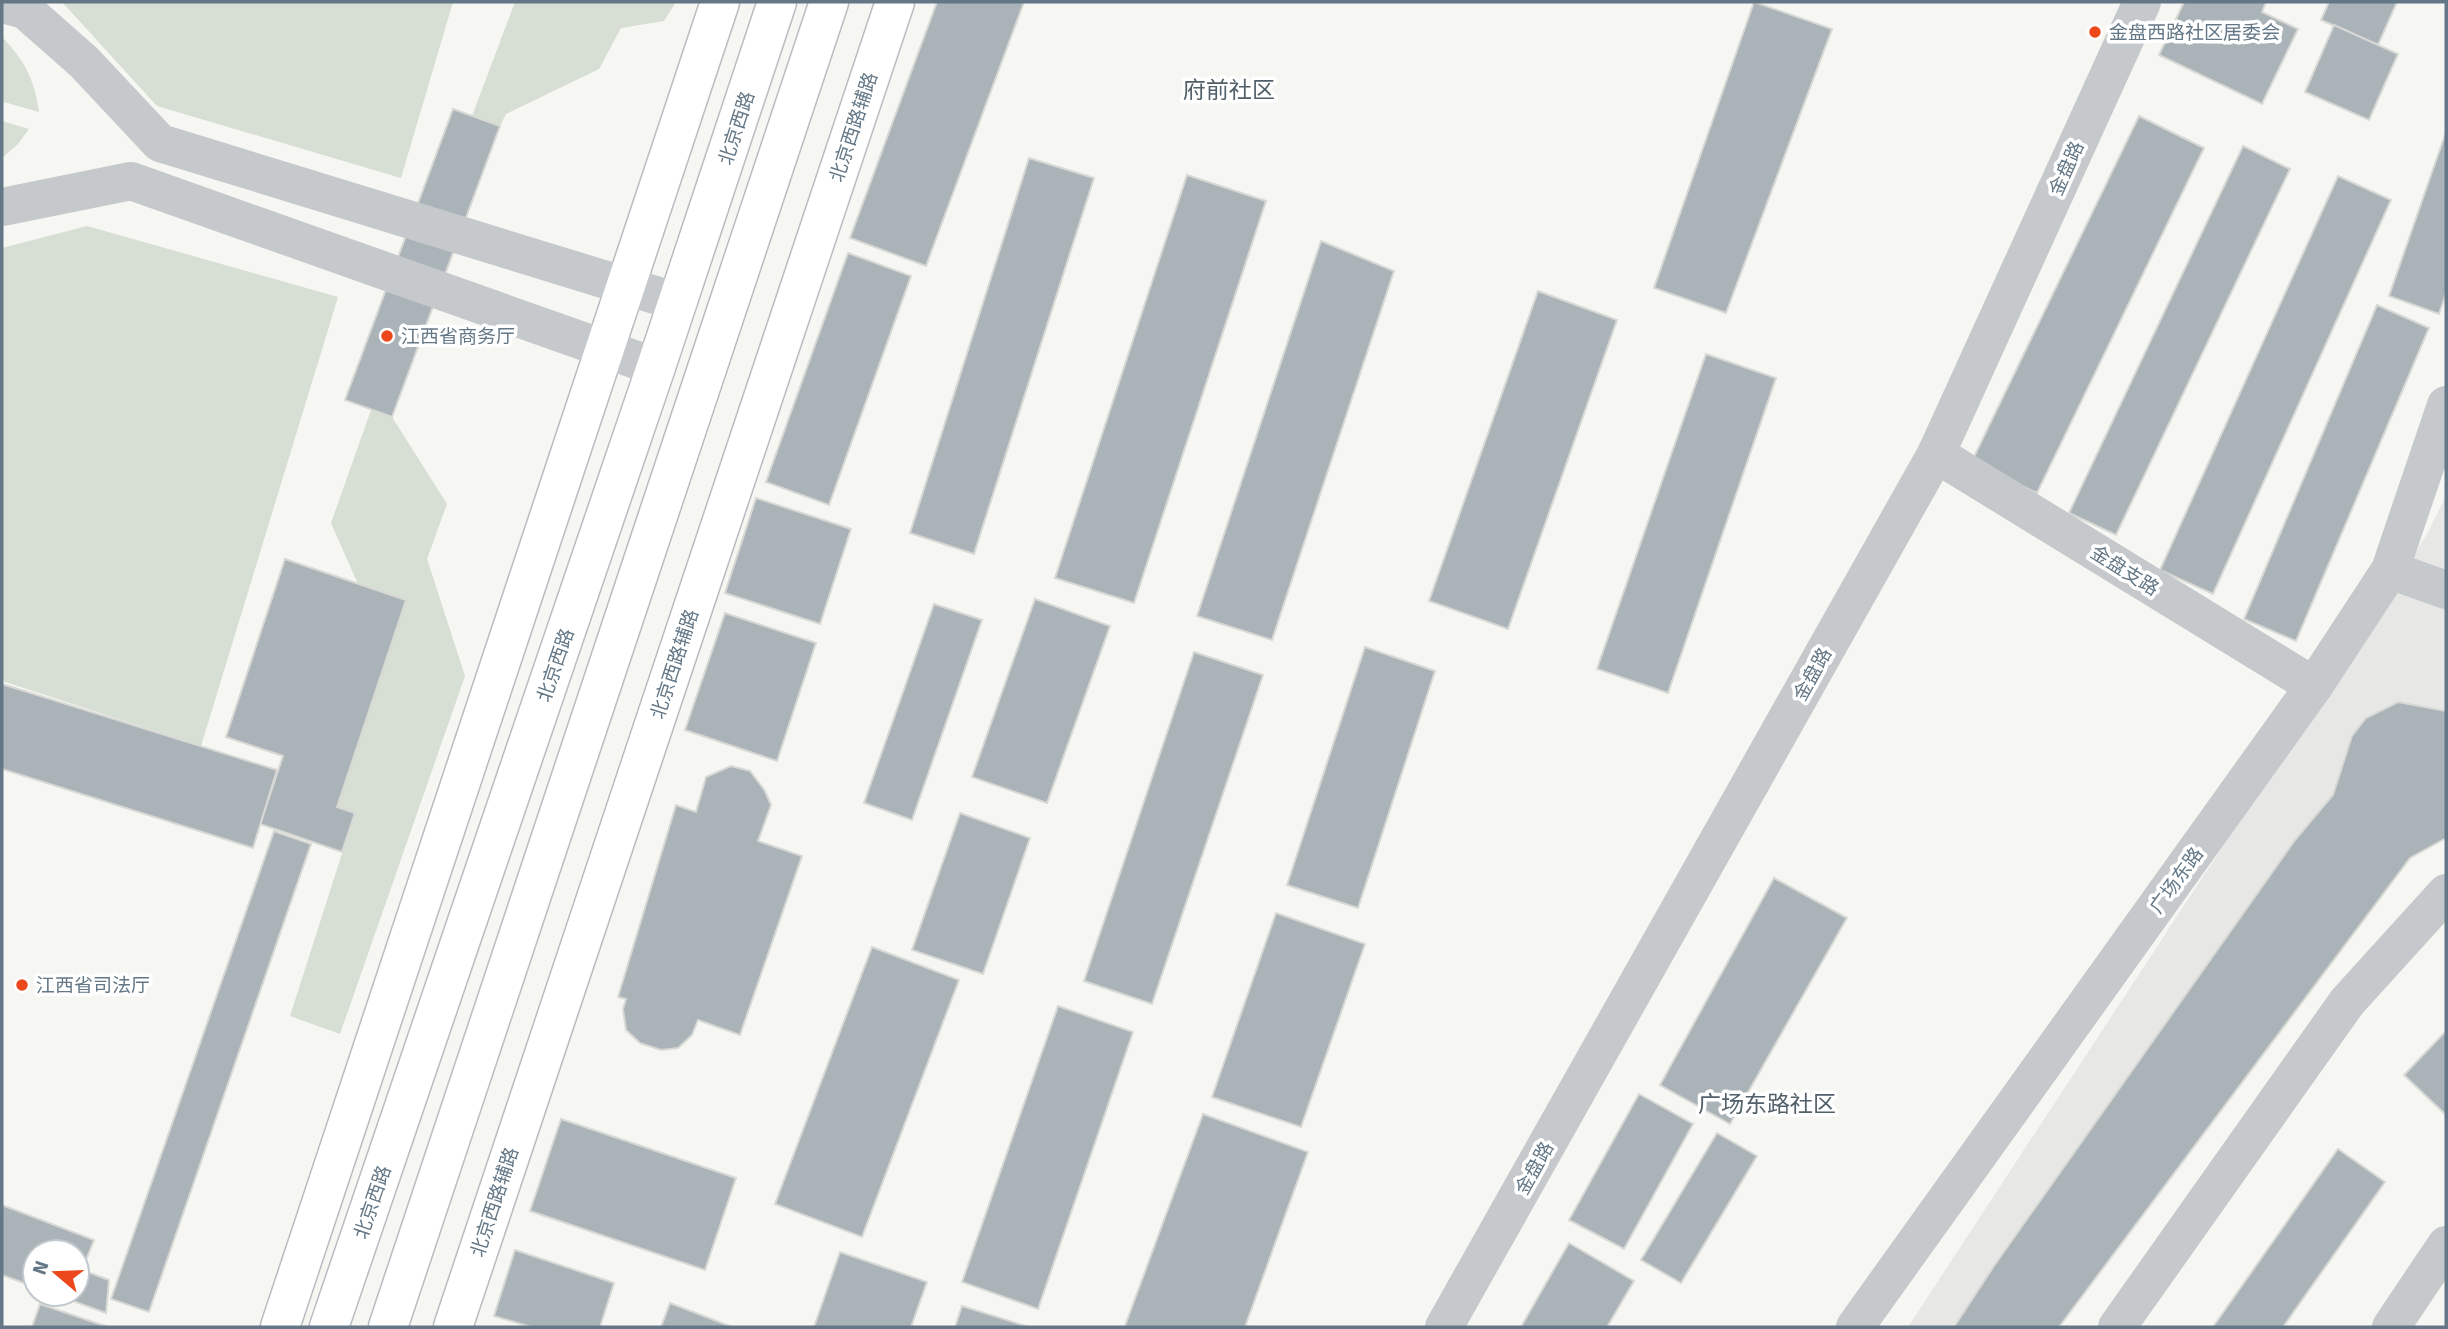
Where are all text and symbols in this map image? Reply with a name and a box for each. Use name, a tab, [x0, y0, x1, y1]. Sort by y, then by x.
place label: 金盘西路社区居委会	[2109, 21, 2280, 45]
marker: 金盘西路社区居委会	[2087, 24, 2103, 40]
street label: 北京西路辅路	[825, 69, 883, 185]
district label: 府前社区	[1183, 76, 1275, 105]
street label: 北京西路	[714, 88, 760, 168]
street label: 金盘路	[2044, 137, 2089, 199]
place label: 江西省商务厅	[401, 325, 515, 349]
marker: 江西省商务厅	[379, 328, 395, 344]
street label: 金盘支路	[2086, 541, 2163, 601]
street label: 北京西路辅路	[646, 606, 704, 722]
street label: 北京西路	[532, 625, 580, 705]
street label: 金盘路	[1789, 644, 1837, 705]
street label: 广场东路	[2145, 843, 2209, 918]
place label: 江西省司法厅	[36, 974, 150, 998]
marker: 江西省司法厅	[14, 977, 30, 993]
district label: 广场东路社区	[1698, 1090, 1836, 1119]
street label: 金盘路	[1511, 1138, 1559, 1199]
street label: 北京西路辅路	[466, 1144, 524, 1260]
street label: 北京西路	[349, 1162, 397, 1242]
north arrow	[21, 1238, 91, 1308]
text: N	[27, 1258, 54, 1278]

